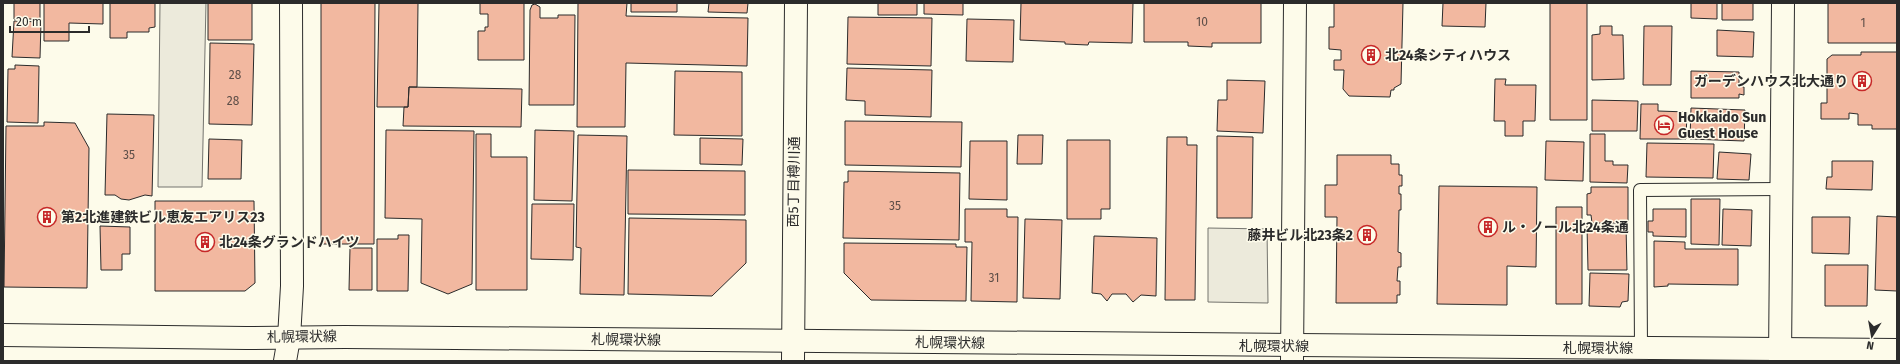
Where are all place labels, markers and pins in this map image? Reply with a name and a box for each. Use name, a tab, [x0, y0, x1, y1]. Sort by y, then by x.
building icon: 北24条シティハウス	[1360, 44, 1382, 66]
place label: 北24条シティハウス	[1385, 47, 1511, 64]
building icon: ガーデンハウス北大通り	[1851, 70, 1873, 92]
place label: ガーデンハウス北大通り	[1694, 73, 1848, 90]
place label: Hokkaido Sun Guest House	[1678, 109, 1766, 142]
hotel icon: Hokkaido Sun Guest House	[1653, 114, 1675, 136]
building icon: 第2北進建鉄ビル恵友エアリス23	[36, 206, 58, 228]
place label: 第2北進建鉄ビル恵友エアリス23	[61, 209, 265, 226]
building icon: ル・ノール北24条通	[1477, 216, 1499, 238]
place label: ル・ノール北24条通	[1502, 219, 1629, 236]
building icon: 藤井ビル北23条2	[1356, 224, 1378, 246]
place label: 藤井ビル北23条2	[1247, 227, 1353, 244]
building icon: 北24条グランドハイツ	[194, 231, 216, 253]
place label: 北24条グランドハイツ	[219, 234, 359, 251]

